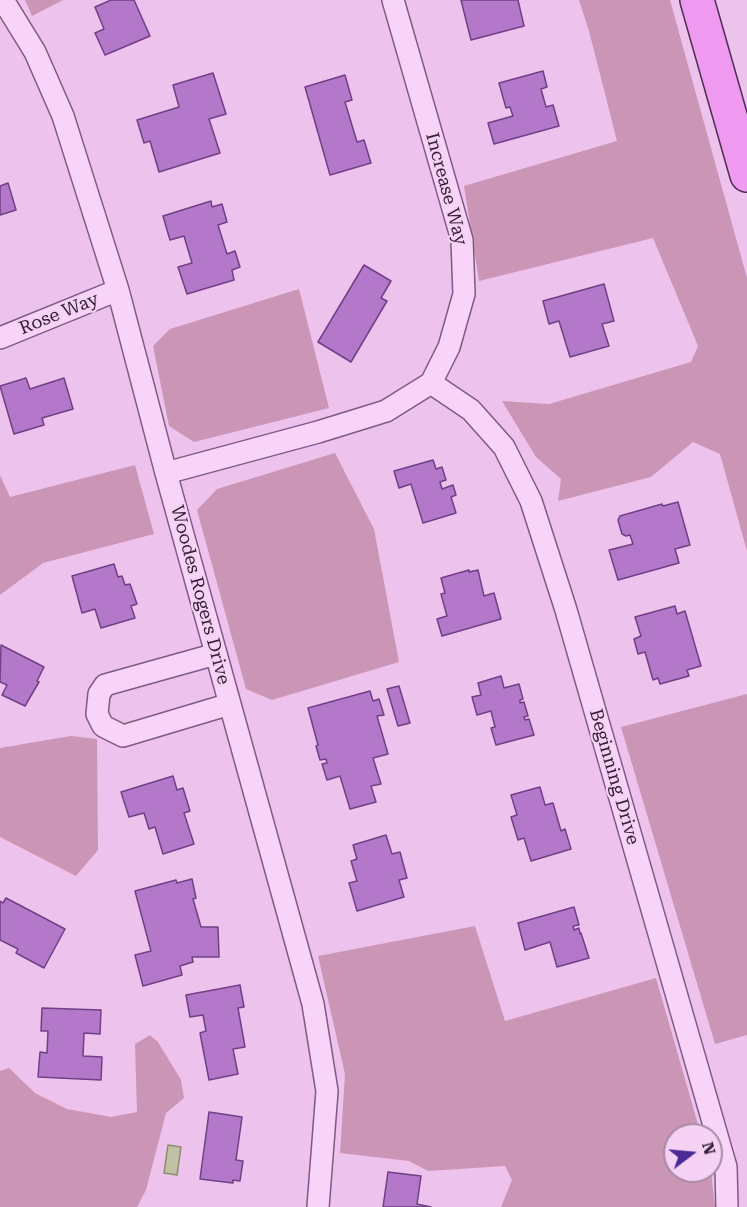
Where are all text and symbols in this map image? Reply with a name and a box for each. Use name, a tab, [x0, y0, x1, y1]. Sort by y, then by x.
street label: Increase Way	[421, 130, 471, 248]
street label: Rose Way	[16, 288, 102, 340]
street label: Woodes Rogers Drive	[166, 503, 234, 687]
street label: Beginning Drive	[584, 707, 644, 847]
north arrow	[663, 1123, 723, 1183]
text: N	[698, 1140, 720, 1157]

